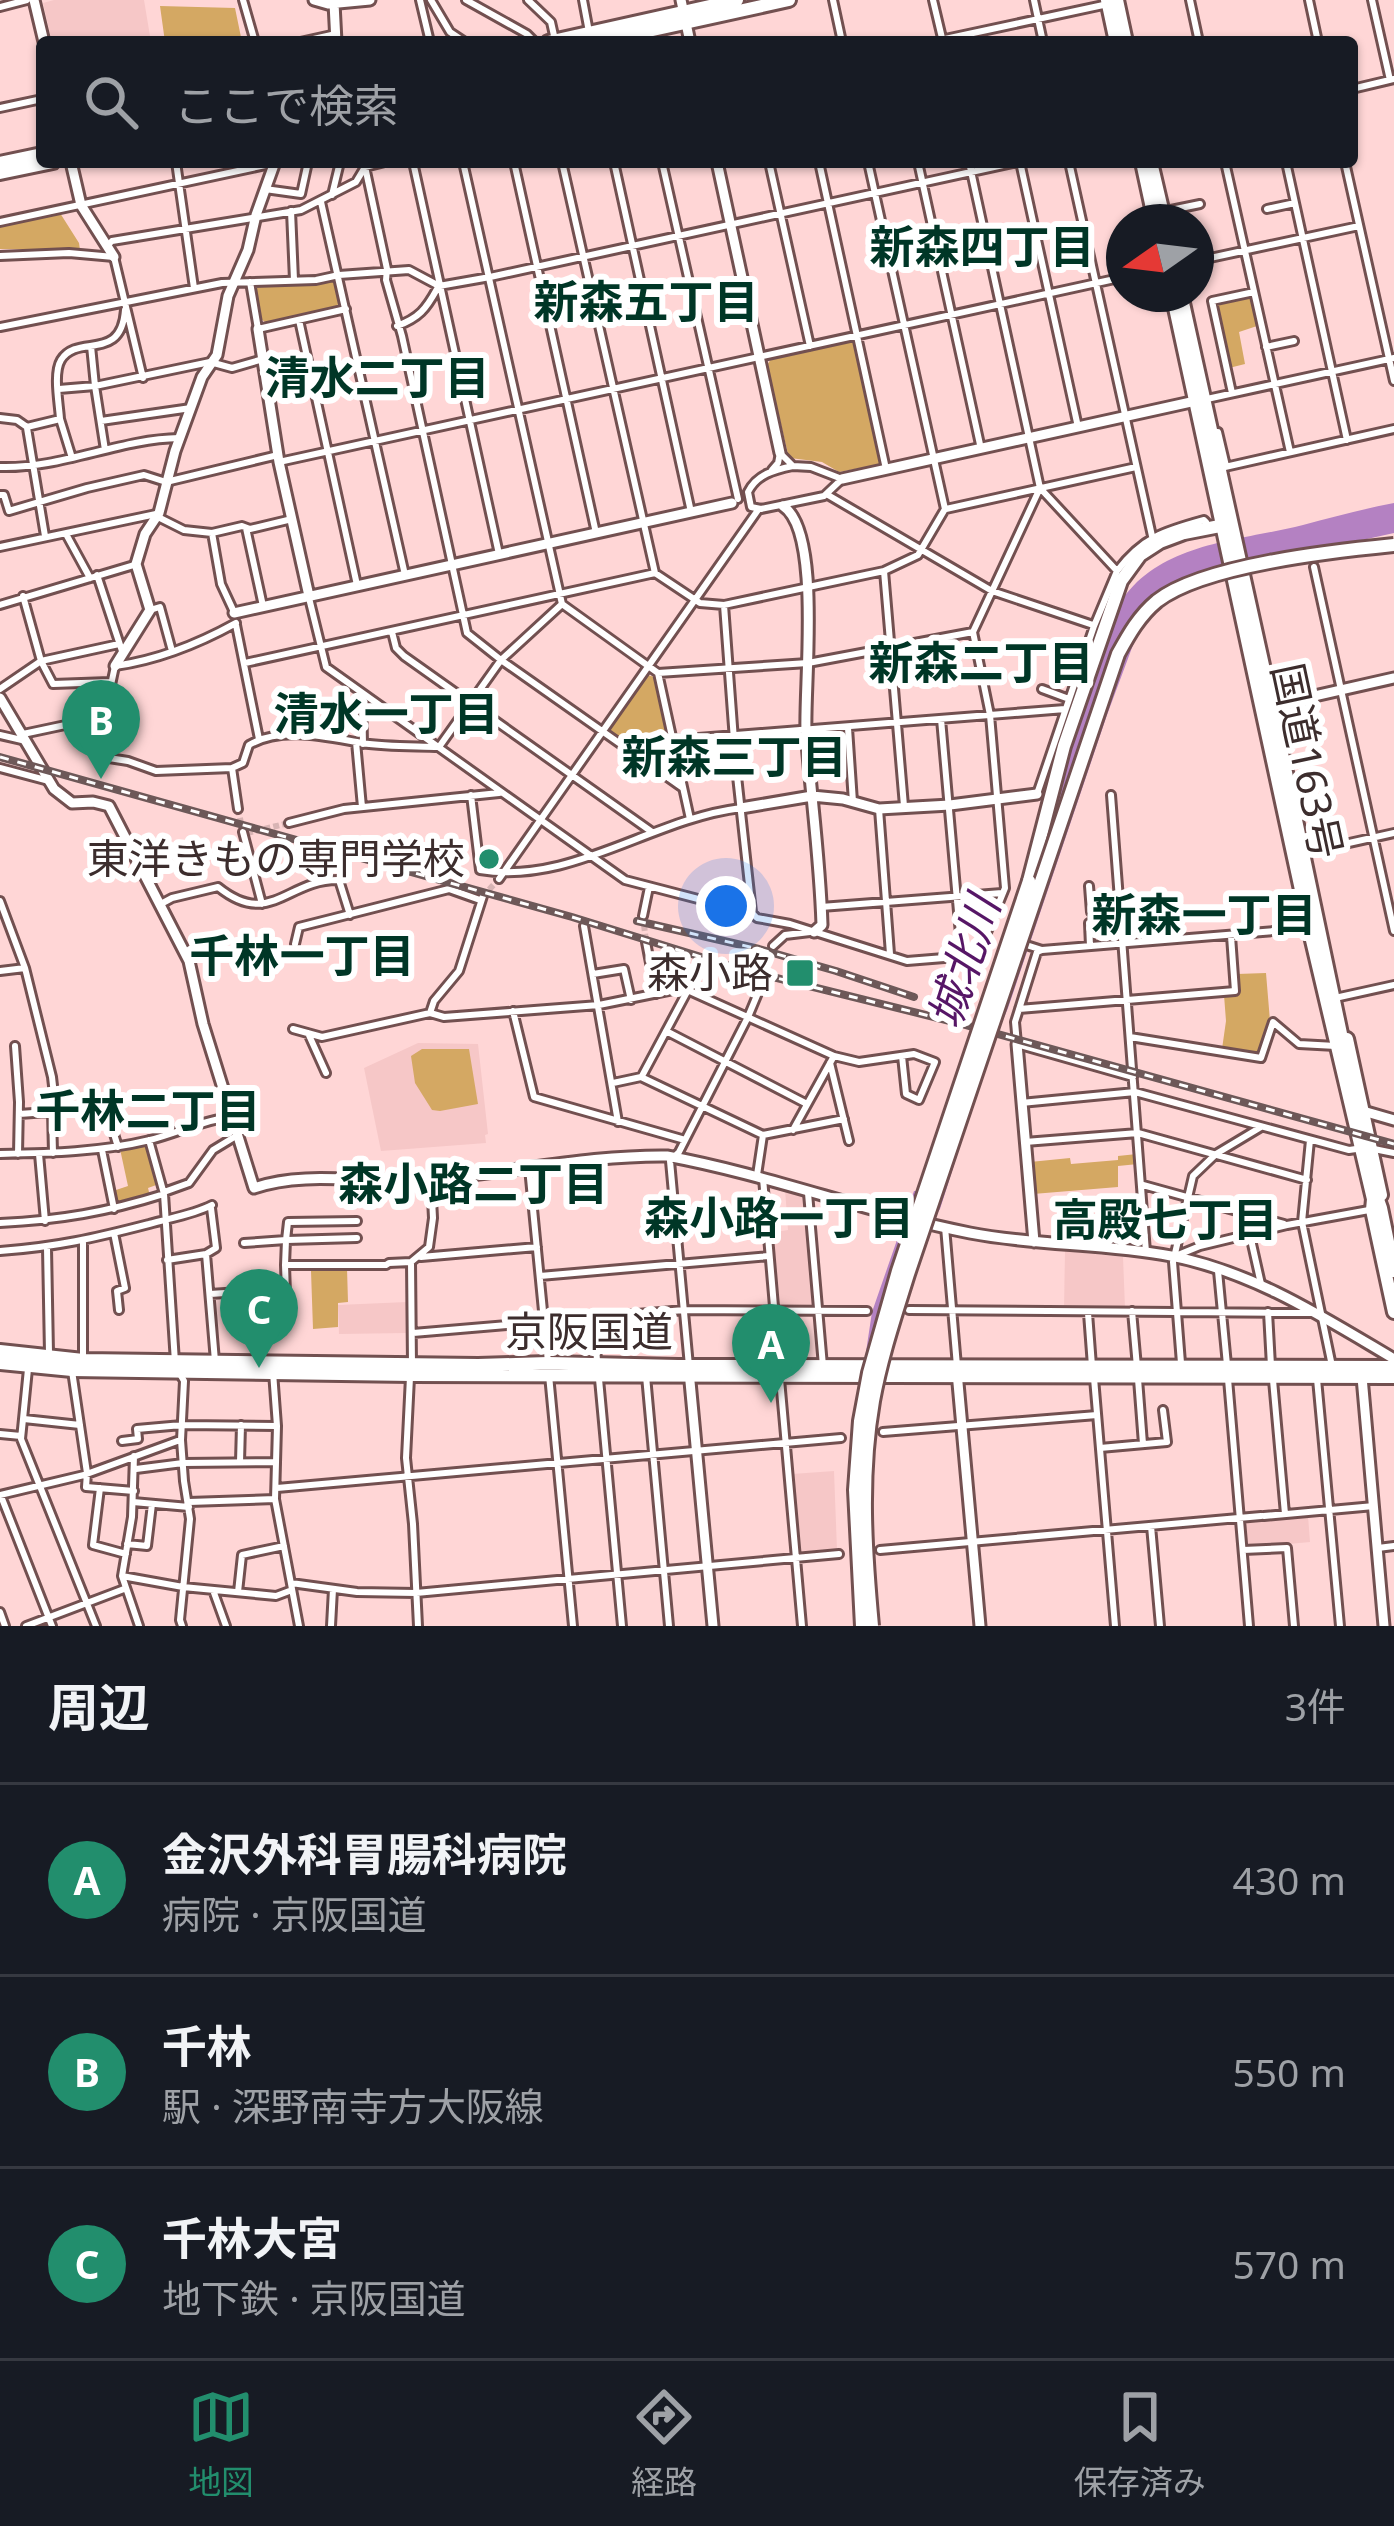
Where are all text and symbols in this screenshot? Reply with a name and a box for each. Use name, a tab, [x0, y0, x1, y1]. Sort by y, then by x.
search box	[36, 36, 1358, 168]
icon: search	[78, 69, 144, 135]
text: ここで検索	[174, 74, 399, 135]
north arrow	[1106, 204, 1214, 312]
district label: 新森四丁目	[869, 215, 1095, 276]
district label: 新森五丁目	[533, 270, 759, 331]
district label: 清水二丁目	[264, 346, 490, 407]
district label: 新森二丁目	[868, 631, 1094, 692]
street label: 国道163号	[1260, 658, 1357, 863]
pin: B	[62, 680, 140, 779]
district label: 清水一丁目	[273, 682, 499, 743]
district label: 新森三丁目	[621, 725, 847, 786]
place label: 東洋きもの専門学校	[87, 829, 465, 886]
marker: 東洋きもの専門学校	[476, 846, 502, 872]
your location	[696, 876, 756, 936]
district label: 新森一丁目	[1091, 883, 1317, 944]
water label: 城北川	[913, 884, 1014, 1035]
district label: 千林一丁目	[189, 924, 415, 985]
place label: 森小路	[647, 943, 773, 1000]
marker: 森小路	[784, 957, 816, 989]
district label: 千林二丁目	[35, 1079, 261, 1140]
district label: 森小路二丁目	[338, 1152, 608, 1213]
district label: 森小路一丁目	[644, 1186, 914, 1247]
district label: 高殿七丁目	[1052, 1188, 1278, 1249]
pin: C	[220, 1269, 298, 1368]
street label: 京阪国道	[505, 1302, 673, 1359]
pin: A	[732, 1304, 810, 1403]
text: 周辺	[48, 1671, 150, 1741]
text: 3件	[1285, 1679, 1346, 1732]
text: 金沢外科胃腸科病院	[162, 1823, 567, 1884]
text: A	[74, 1853, 101, 1906]
text: 430 m	[1232, 1853, 1346, 1906]
text: 病院 · 京阪国道	[162, 1887, 427, 1940]
text: 千林	[162, 2015, 252, 2076]
text: B	[74, 2045, 100, 2098]
text: 550 m	[1232, 2045, 1346, 2098]
text: 駅 · 深野南寺方大阪線	[162, 2079, 544, 2132]
text: 千林大宮	[162, 2207, 342, 2268]
text: C	[74, 2237, 100, 2290]
text: 570 m	[1232, 2237, 1346, 2290]
text: 地下鉄 · 京阪国道	[162, 2271, 466, 2324]
tab: 地図	[188, 2384, 254, 2504]
tab: 経路	[631, 2384, 697, 2504]
tab: 保存済み	[1074, 2384, 1206, 2504]

